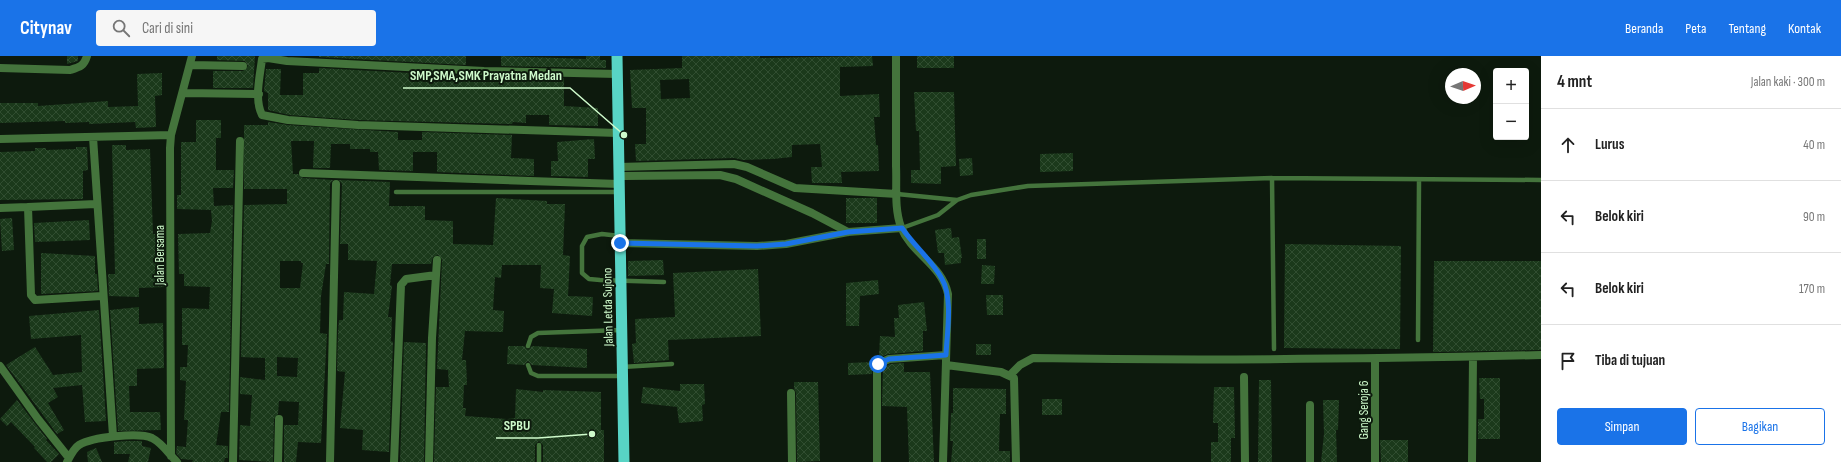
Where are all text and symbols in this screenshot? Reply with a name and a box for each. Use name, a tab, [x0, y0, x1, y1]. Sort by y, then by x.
search box	[96, 10, 376, 46]
text: Citynav	[20, 17, 72, 40]
icon: search	[110, 17, 132, 39]
text: Cari di sini	[142, 19, 193, 38]
text: Beranda	[1625, 20, 1663, 37]
text: Peta	[1685, 20, 1706, 37]
text: Tentang	[1728, 20, 1766, 37]
text: Kontak	[1788, 20, 1821, 37]
callout: SMP,SMA,SMK Prayatna Medan	[403, 62, 570, 88]
text: SMP,SMA,SMK Prayatna Medan	[410, 67, 562, 84]
north arrow	[1445, 68, 1481, 104]
map controls	[1493, 68, 1529, 140]
button: +	[1493, 68, 1529, 104]
text: 4 mnt	[1557, 72, 1592, 92]
text: Jalan kaki · 300 m	[1751, 74, 1825, 90]
button: −	[1493, 104, 1529, 140]
icon: ahead	[1557, 134, 1579, 156]
text: Lurus	[1595, 135, 1624, 154]
text: 40 m	[1803, 137, 1825, 153]
icon: left	[1557, 206, 1579, 228]
text: Belok kiri	[1595, 207, 1644, 226]
text: 90 m	[1803, 209, 1825, 225]
street label: Jalan Bersama	[152, 225, 168, 286]
route end	[611, 234, 629, 252]
street label: Jalan Letda Sujono	[599, 268, 617, 347]
icon: left	[1557, 278, 1579, 300]
text: Belok kiri	[1595, 279, 1644, 298]
text: 170 m	[1799, 281, 1825, 297]
icon: arrive	[1557, 350, 1579, 372]
text: Tiba di tujuan	[1595, 351, 1665, 370]
route start	[869, 355, 887, 373]
street label: Gang Seroja 6	[1356, 380, 1372, 440]
button: Simpan	[1557, 408, 1687, 445]
button: Bagikan	[1695, 408, 1825, 445]
callout: SPBU	[496, 412, 538, 438]
text: SPBU	[504, 417, 530, 434]

